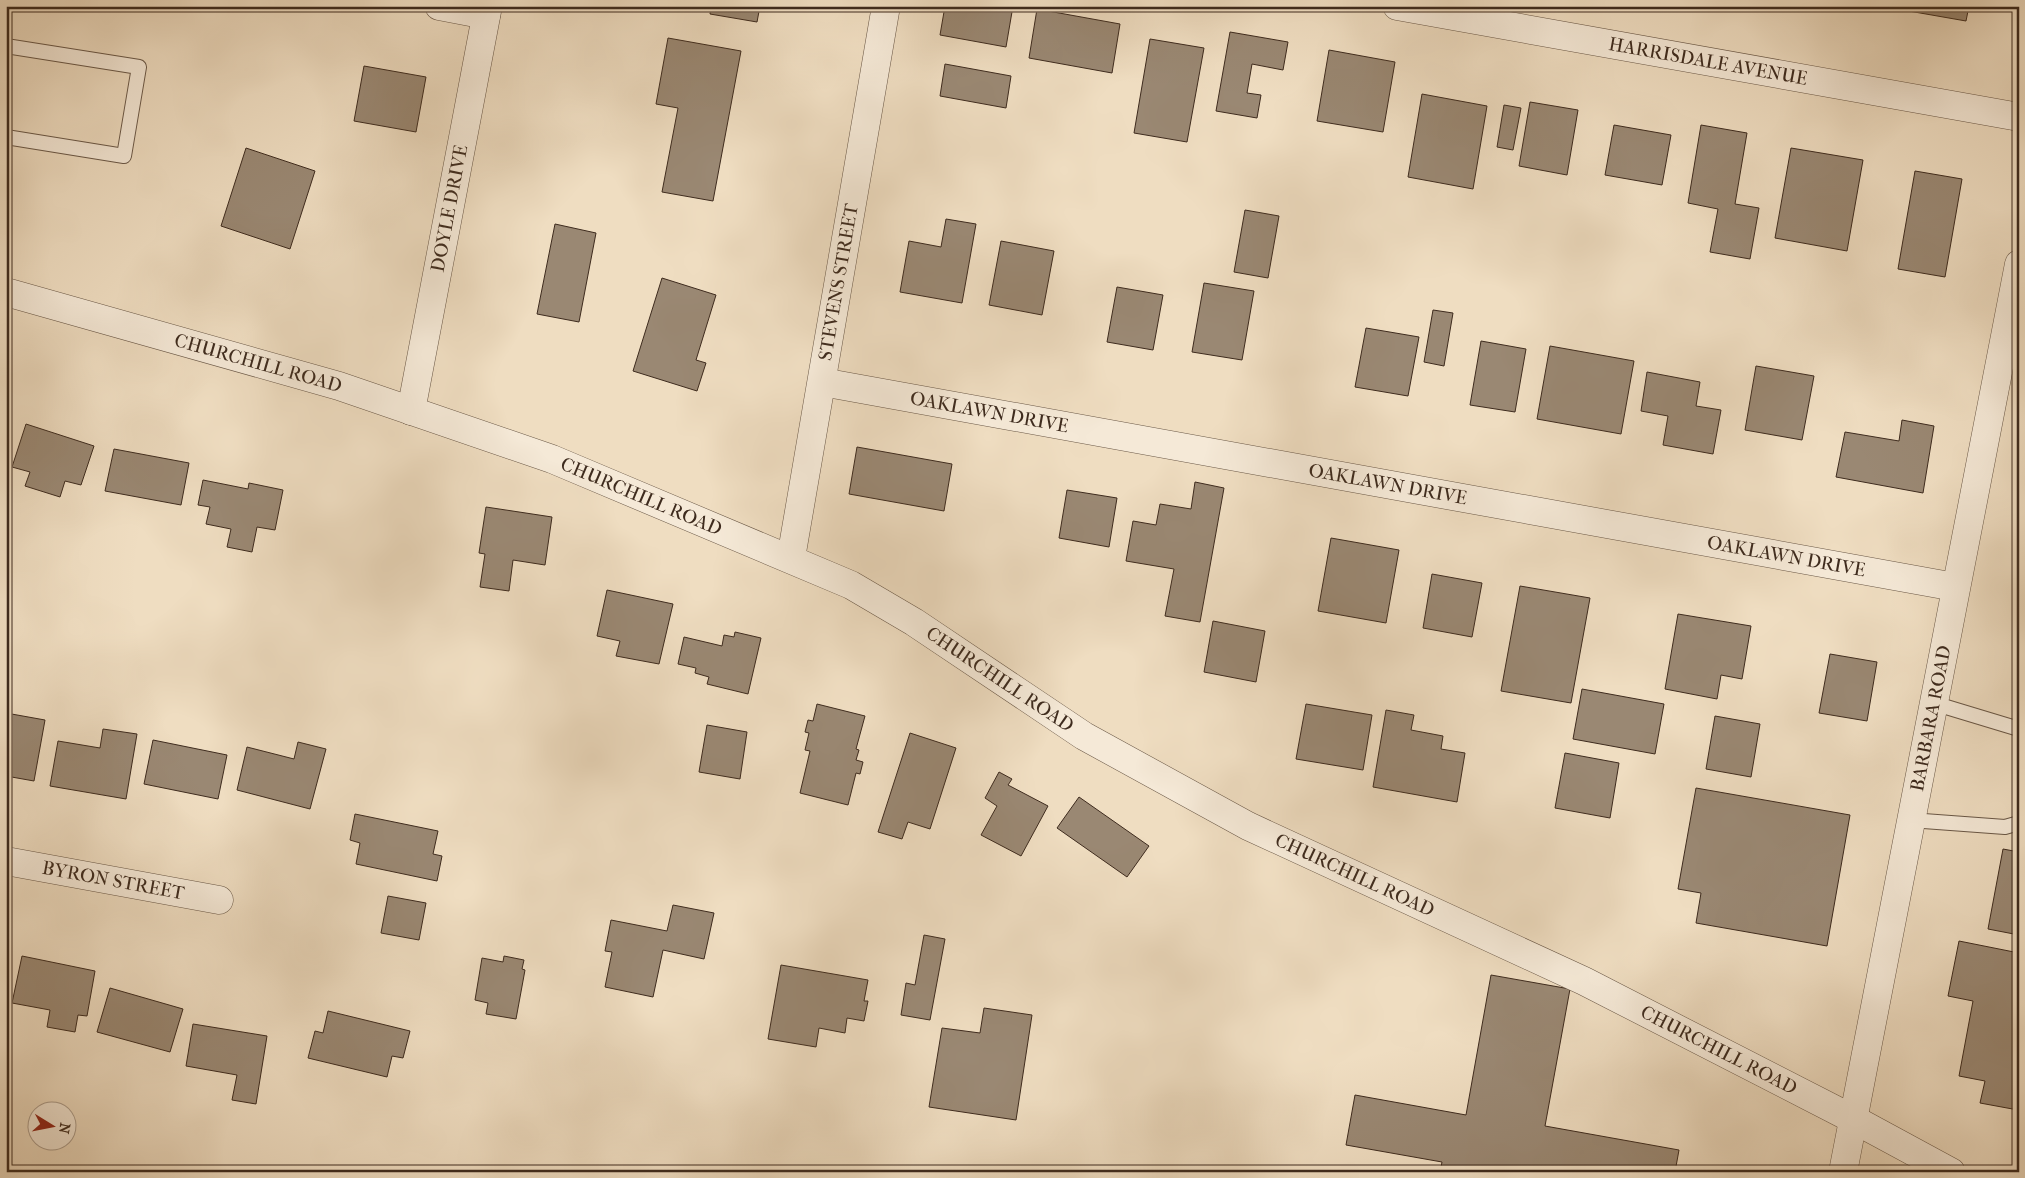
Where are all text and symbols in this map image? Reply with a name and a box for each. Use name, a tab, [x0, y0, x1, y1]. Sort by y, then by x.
street label: HARRISDALE AVENUE	[1607, 33, 1810, 90]
street label: DOYLE DRIVE	[427, 143, 472, 274]
street label: STEVENS STREET	[814, 202, 863, 362]
street label: CHURCHILL ROAD	[172, 329, 344, 397]
street label: OAKLAWN DRIVE	[908, 387, 1071, 437]
street label: CHURCHILL ROAD	[557, 453, 725, 540]
street label: OAKLAWN DRIVE	[1307, 459, 1469, 510]
street label: OAKLAWN DRIVE	[1705, 531, 1868, 582]
street label: CHURCHILL ROAD	[922, 622, 1078, 737]
street label: BARBARA ROAD	[1906, 644, 1956, 793]
street label: CHURCHILL ROAD	[1272, 829, 1438, 921]
street label: BYRON STREET	[40, 857, 186, 904]
street label: CHURCHILL ROAD	[1637, 1001, 1801, 1099]
north arrow	[28, 1100, 78, 1150]
text: N	[55, 1121, 74, 1135]

